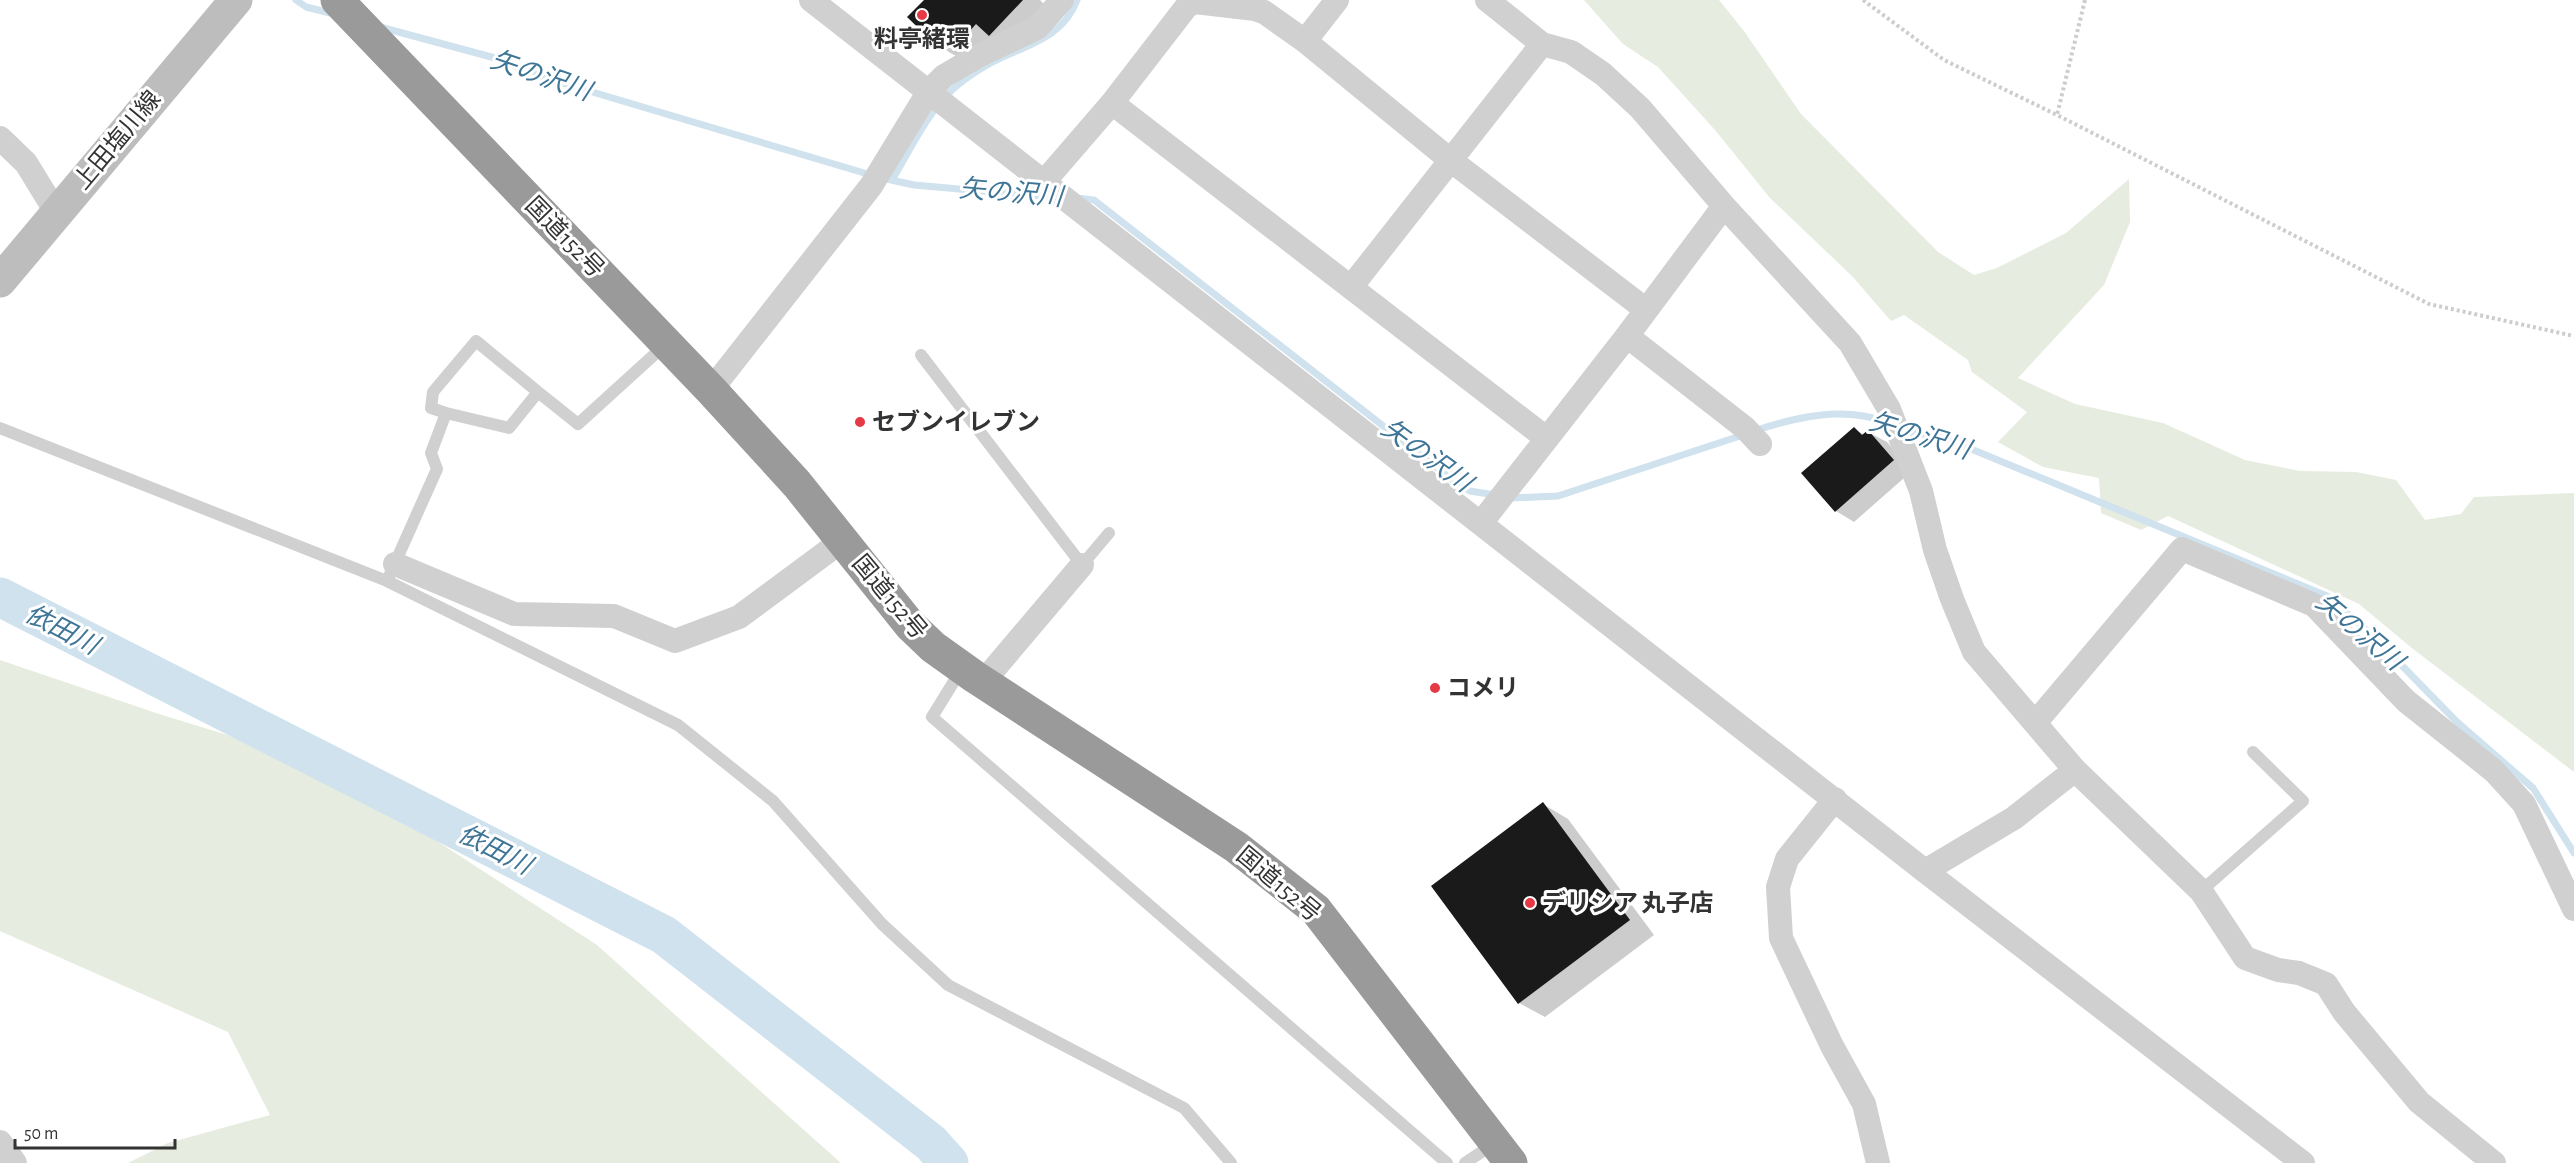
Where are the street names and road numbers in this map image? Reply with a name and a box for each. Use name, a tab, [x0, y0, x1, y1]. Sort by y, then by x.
street label: 上田塩川線	[68, 86, 166, 194]
street label: 国道152号	[520, 192, 610, 282]
street label: 国道152号	[848, 550, 932, 644]
street label: 国道152号	[1232, 842, 1326, 926]

